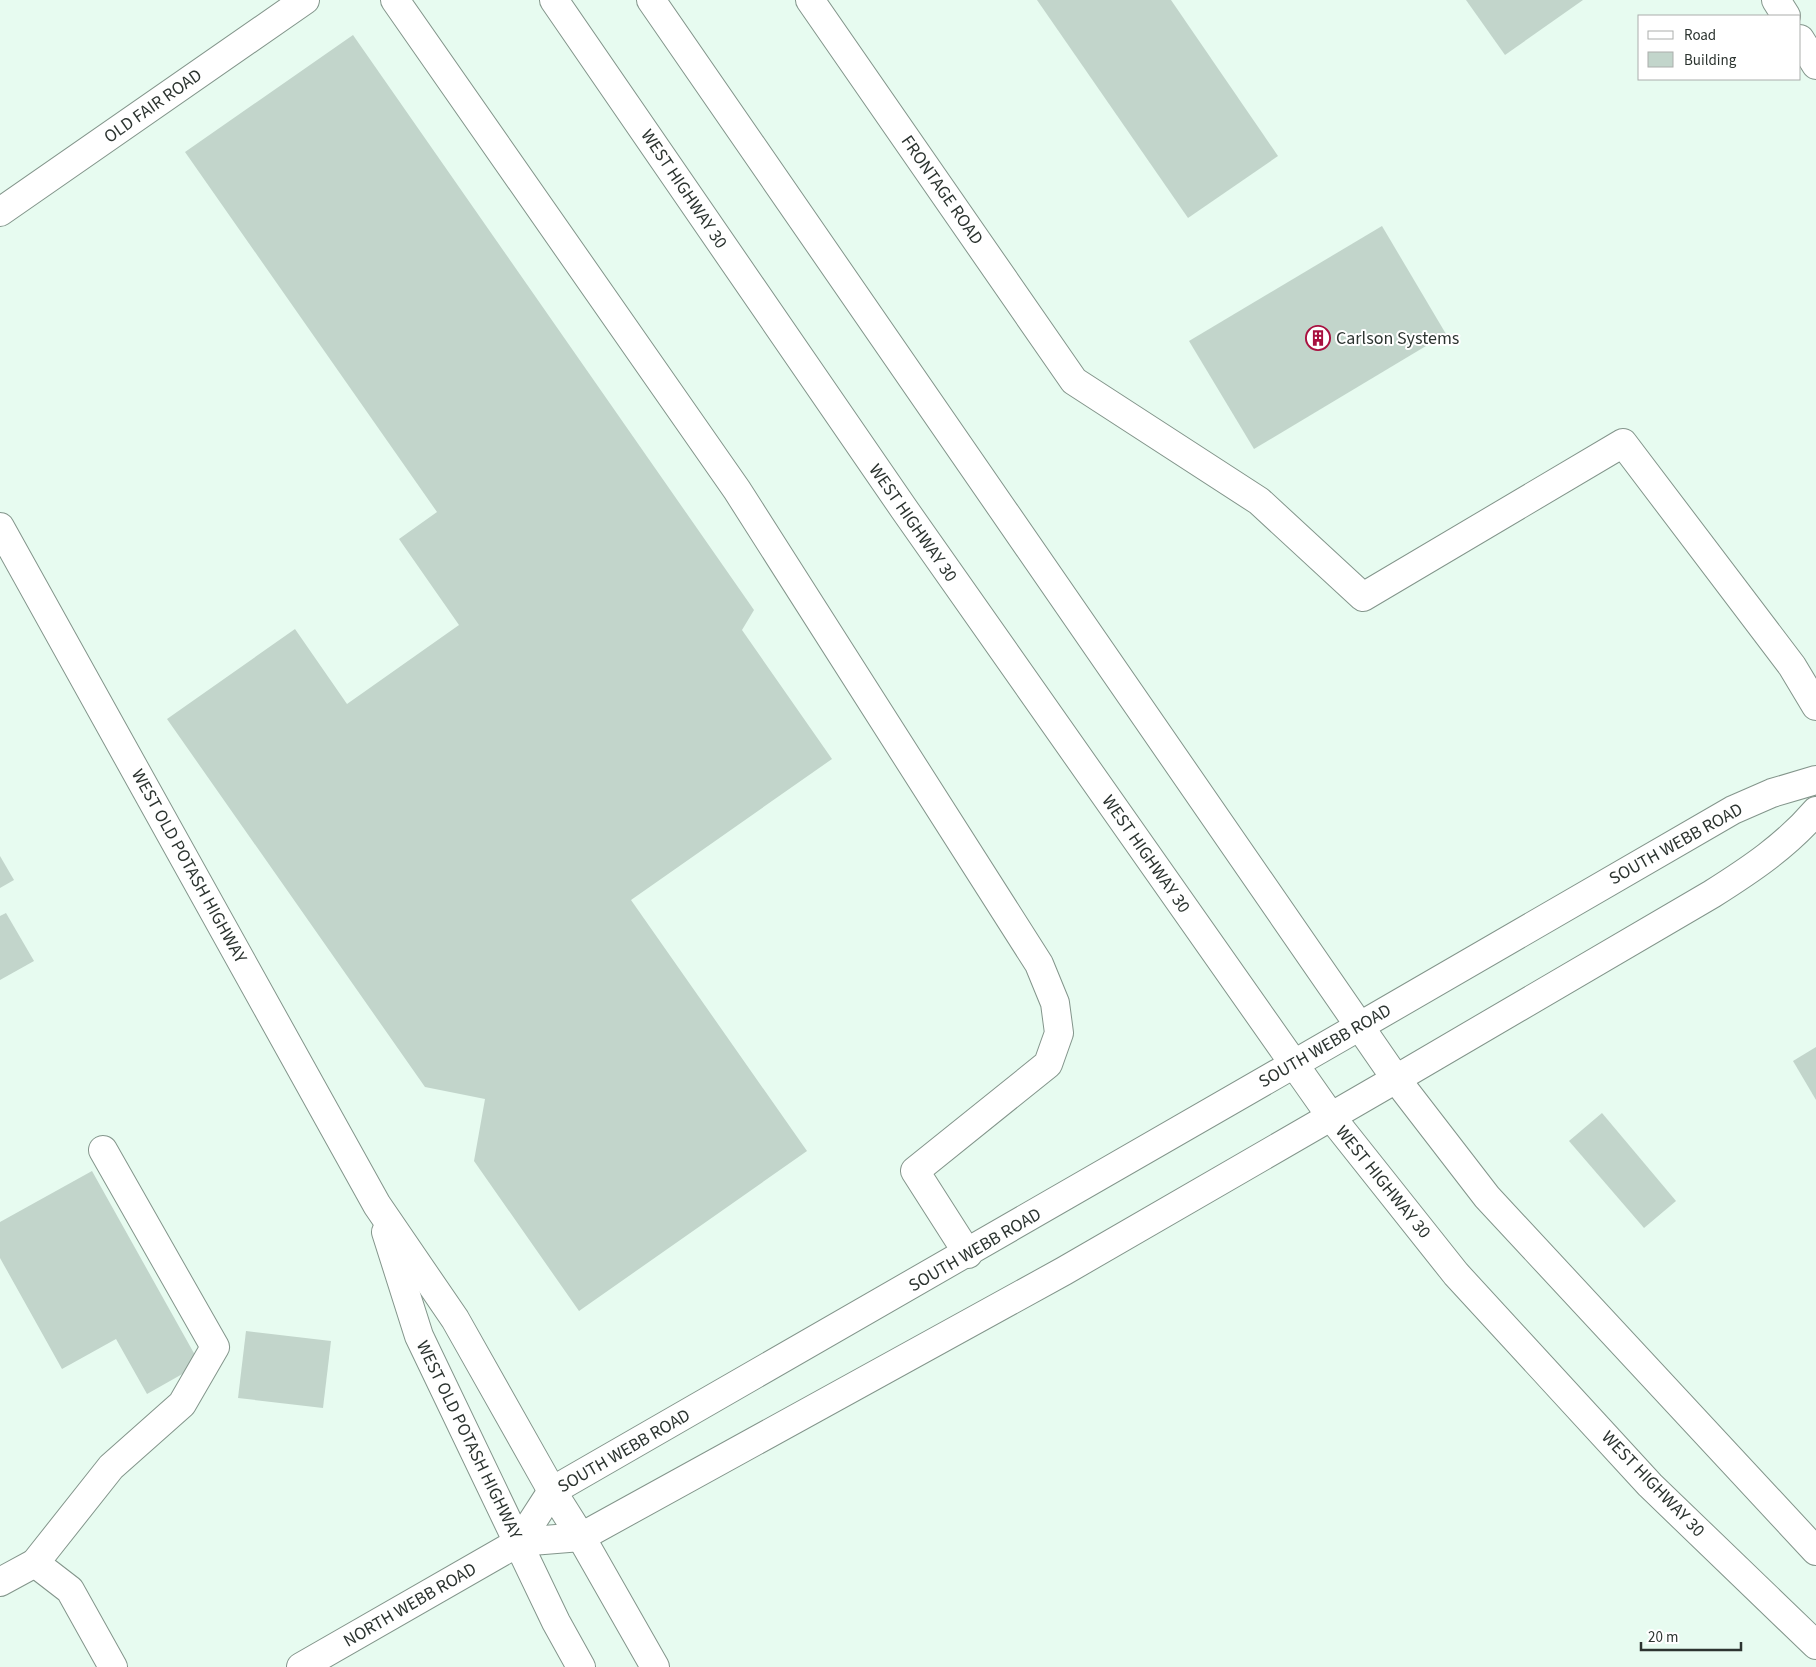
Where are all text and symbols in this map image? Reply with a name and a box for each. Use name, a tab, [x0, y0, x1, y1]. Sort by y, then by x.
legend	[1638, 15, 1801, 80]
text: Road	[1684, 25, 1716, 46]
text: Building	[1684, 50, 1737, 71]
street label: OLD FAIR ROAD	[99, 63, 207, 149]
street label: WEST HIGHWAY 30	[635, 124, 733, 254]
street label: FRONTAGE ROAD	[895, 130, 989, 250]
building icon: Carlson Systems	[1305, 325, 1331, 351]
place label: Carlson Systems	[1336, 326, 1459, 351]
street label: WEST HIGHWAY 30	[863, 459, 963, 587]
street label: WEST OLD POTASH HIGHWAY	[125, 764, 253, 968]
street label: WEST HIGHWAY 30	[1096, 790, 1196, 918]
street label: SOUTH WEBB ROAD	[1605, 797, 1747, 891]
street label: SOUTH WEBB ROAD	[1254, 998, 1396, 1094]
street label: WEST HIGHWAY 30	[1329, 1120, 1437, 1244]
street label: SOUTH WEBB ROAD	[904, 1202, 1046, 1298]
street label: WEST OLD POTASH HIGHWAY	[410, 1336, 528, 1544]
street label: SOUTH WEBB ROAD	[553, 1403, 695, 1499]
street label: WEST HIGHWAY 30	[1596, 1425, 1710, 1543]
street label: NORTH WEBB ROAD	[339, 1557, 481, 1653]
scale bar	[1641, 1620, 1741, 1652]
text: 20 m	[1648, 1627, 1678, 1648]

